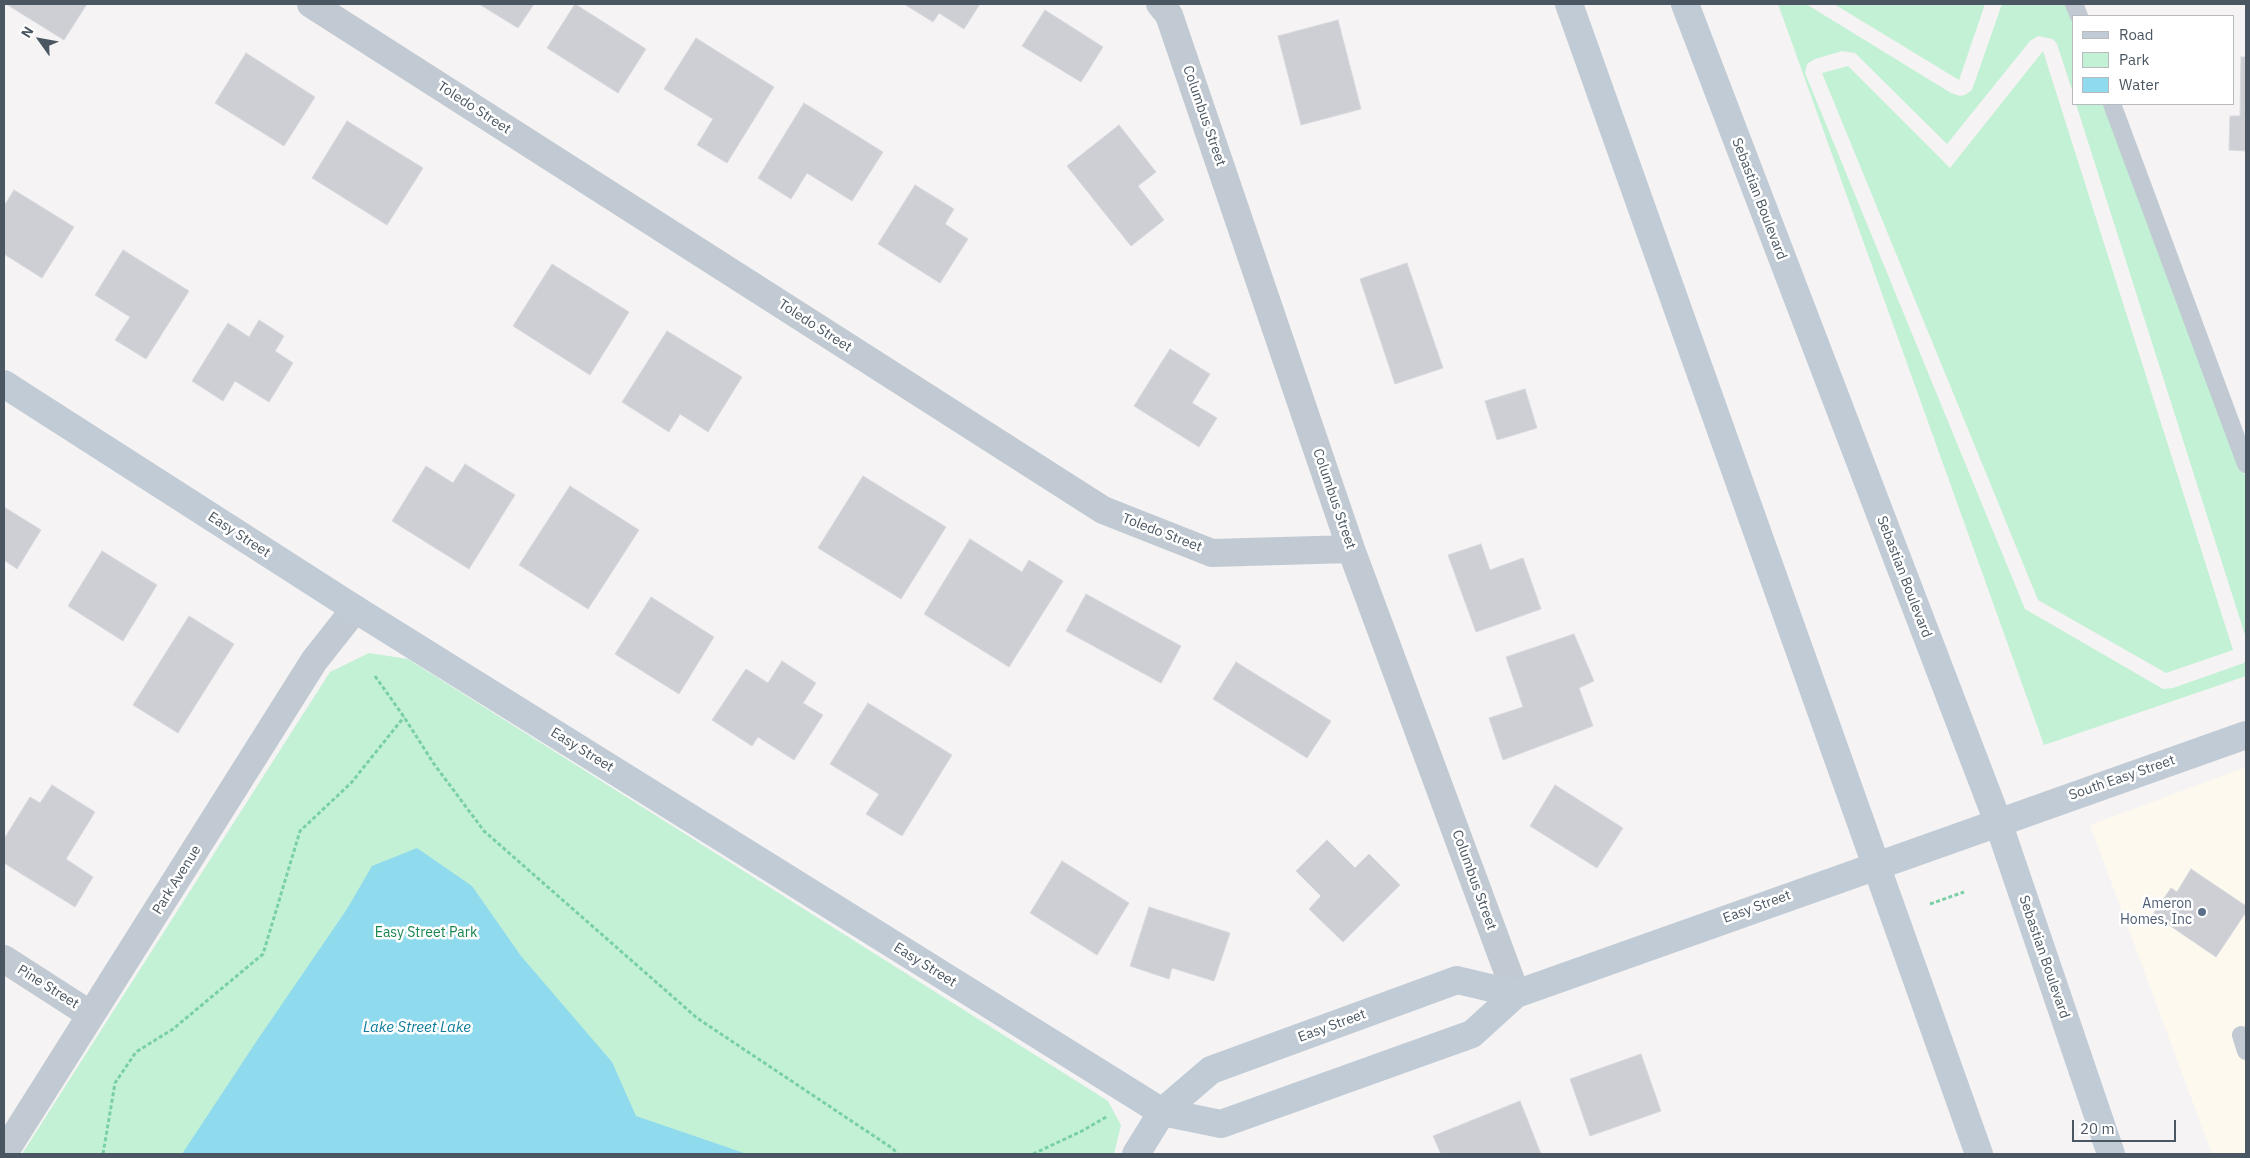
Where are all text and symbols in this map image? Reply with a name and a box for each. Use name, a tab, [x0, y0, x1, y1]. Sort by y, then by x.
north arrow	[15, 15, 65, 65]
legend	[2072, 15, 2235, 105]
text: N	[17, 23, 38, 41]
text: Road	[2119, 25, 2154, 44]
text: Park	[2119, 50, 2149, 69]
street label: Columbus Street	[1179, 64, 1229, 168]
text: Water	[2119, 75, 2159, 94]
street label: Toledo Street	[434, 78, 514, 138]
street label: Sebastian Boulevard	[1728, 136, 1790, 262]
street label: Toledo Street	[775, 296, 855, 356]
street label: Columbus Street	[1309, 447, 1359, 551]
street label: Easy Street	[205, 509, 273, 561]
street label: Toledo Street	[1120, 510, 1204, 556]
street label: Sebastian Boulevard	[1873, 514, 1935, 640]
street label: Easy Street	[547, 724, 617, 776]
street label: South Easy Street	[2067, 752, 2177, 804]
street label: Columbus Street	[1448, 828, 1500, 932]
street label: Park Avenue	[149, 842, 205, 918]
street label: Easy Street	[1721, 887, 1793, 927]
street label: Sebastian Boulevard	[2015, 893, 2073, 1021]
place label: Ameron Homes, Inc	[2120, 896, 2192, 929]
marker: Ameron Homes, Inc	[2196, 906, 2208, 918]
park label: Easy Street Park	[375, 925, 477, 941]
street label: Easy Street	[890, 939, 960, 991]
street label: Pine Street	[14, 962, 82, 1012]
street label: Easy Street	[1296, 1006, 1368, 1046]
water label: Lake Street Lake	[363, 1019, 471, 1037]
scale bar	[2075, 1110, 2179, 1142]
text: 20 m	[2080, 1119, 2115, 1138]

